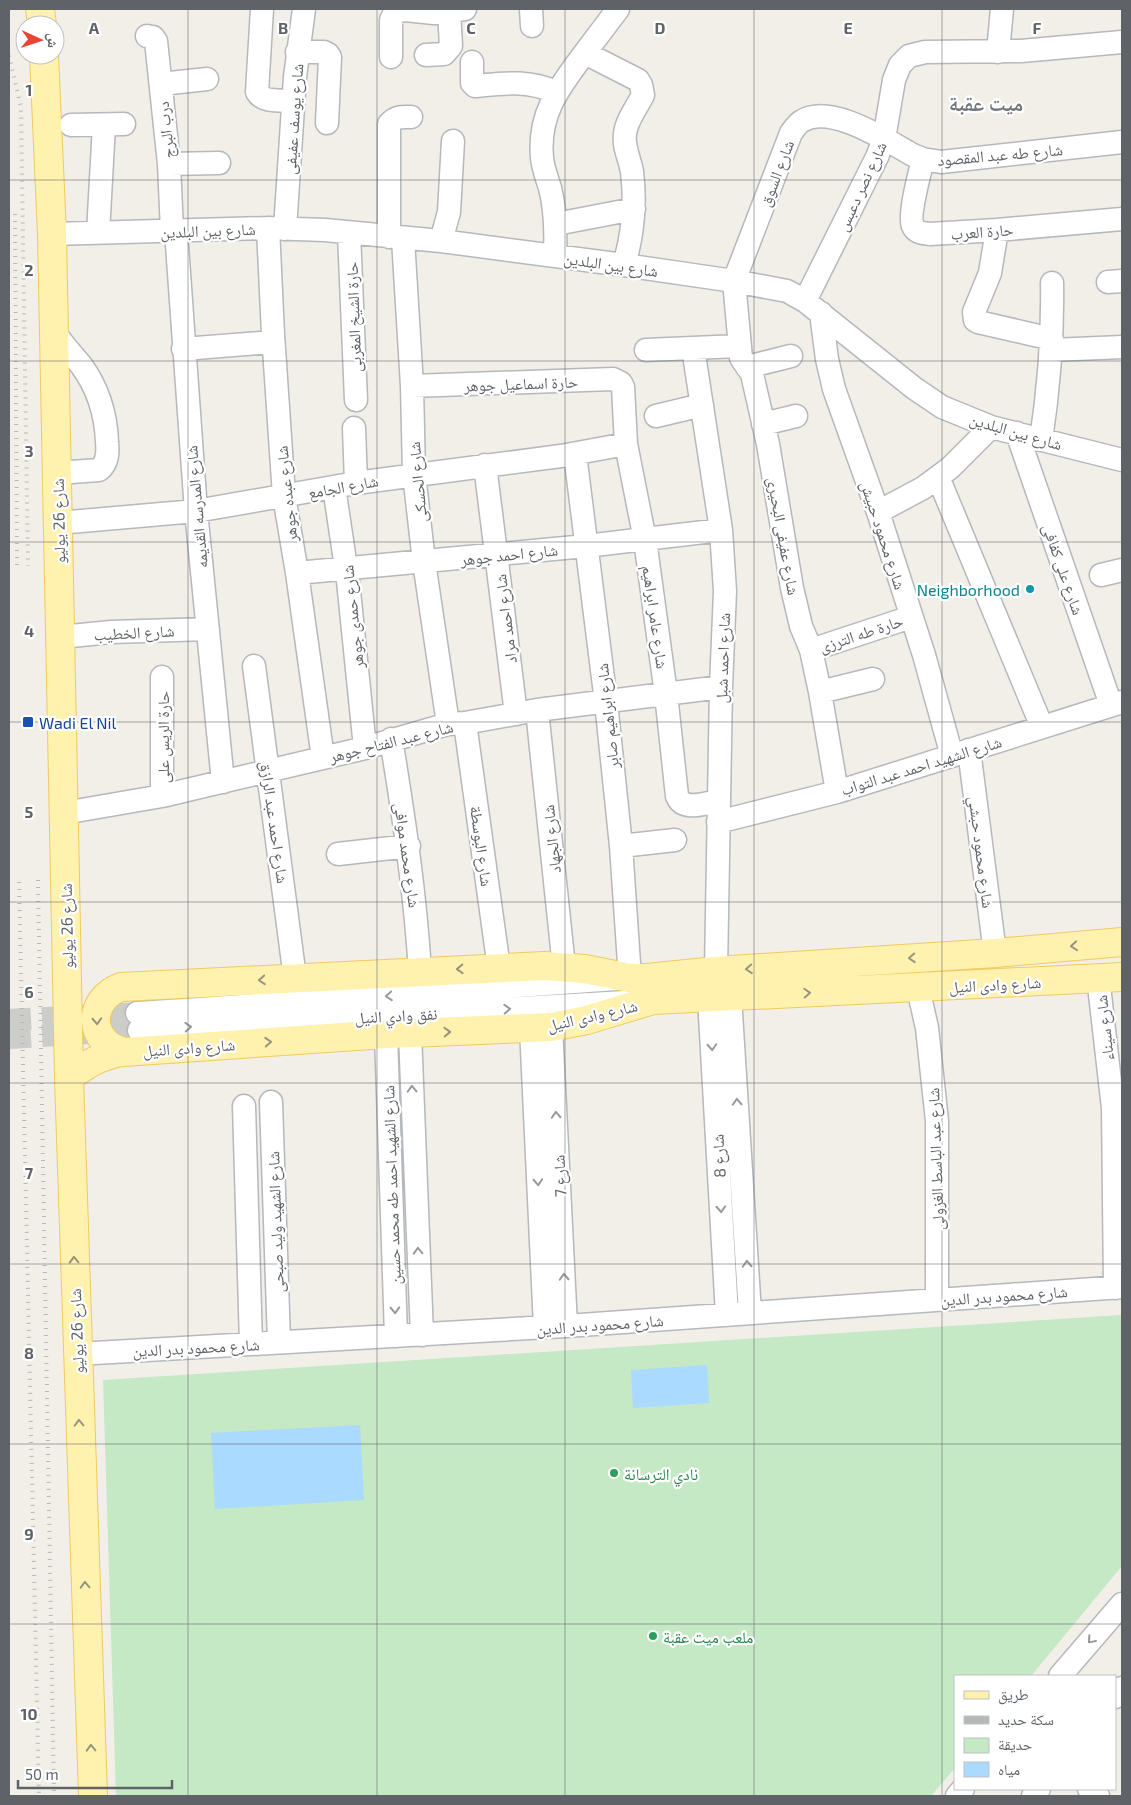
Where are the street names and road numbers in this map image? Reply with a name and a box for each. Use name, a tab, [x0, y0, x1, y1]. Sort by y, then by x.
street label: شارع يوسف عفيفى	[280, 63, 308, 175]
street label: درب البرج	[153, 100, 179, 159]
street label: شارع السوق	[755, 137, 799, 210]
street label: شارع نصر دعبس	[832, 138, 892, 235]
street label: شارع طه عبد المقصود	[937, 139, 1064, 171]
street label: شارع بين البلدين	[160, 219, 256, 243]
street label: حارة العرب	[950, 219, 1014, 244]
street label: شارع بين البلدين	[562, 248, 660, 282]
street label: حارة الشيخ المغربى	[342, 261, 366, 373]
street label: حارة اسماعيل جوهر	[462, 372, 579, 397]
street label: شارع بين البلدين	[967, 409, 1064, 455]
street label: شارع الحسكى	[404, 441, 432, 523]
street label: شارع المدرسه القديمه	[181, 445, 213, 569]
street label: شارع عبده جوهر	[271, 445, 303, 544]
street label: شارع الجامع	[306, 470, 380, 503]
street label: شارع عفيفى البحيرى	[762, 476, 804, 597]
street label: شارع 26 يوليو	[48, 478, 70, 564]
street label: شارع محمود حبيش	[856, 478, 911, 592]
street label: شارع على كفافى	[1038, 521, 1088, 618]
street label: شارع احمد جوهر	[458, 539, 559, 571]
street label: شارع حمدى جوهر	[337, 564, 369, 671]
street label: شارع عامر ابراهيم	[637, 564, 673, 670]
street label: شارع احمد مراد	[490, 573, 522, 665]
street label: حارة طه الترزى	[817, 610, 906, 657]
street label: شارع احمد شبل	[711, 613, 735, 704]
street label: شارع الخطيب	[93, 620, 175, 646]
street label: شارع ابراهيم صابر	[592, 662, 624, 771]
street label: حارة الريس على	[153, 691, 174, 783]
street label: شارع عبد الفتاح جوهر	[326, 716, 455, 768]
street label: شارع الشهيد احمد عبد التواب	[838, 731, 1004, 800]
street label: شارع احمد عبد الرازق	[255, 759, 293, 885]
street label: شارع محمود حبشي	[962, 795, 998, 910]
street label: شارع محمد موافى	[389, 801, 425, 909]
street label: شارع البوسطة	[465, 804, 497, 888]
street label: شارع الجهاد	[538, 804, 566, 874]
street label: شارع 26 يوليو	[56, 883, 78, 969]
street label: شارع وادى النيل	[948, 972, 1042, 998]
street label: شارع سيناء	[1091, 994, 1119, 1062]
street label: شارع وادى النيل	[545, 995, 640, 1037]
street label: نفق وادي النيل	[354, 1003, 438, 1031]
street label: شارع وادى النيل	[142, 1034, 236, 1062]
street label: شارع الشهيد احمد طه محمد حسين	[378, 1085, 406, 1285]
street label: شارع عبد الباسط الغزولى	[923, 1087, 949, 1231]
street label: شارع 8	[707, 1134, 731, 1178]
street label: شارع الشهيد وليد صبحى	[263, 1151, 289, 1293]
street label: شارع 7	[548, 1154, 572, 1198]
street label: شارع محمود بدر الدين	[940, 1281, 1068, 1311]
street label: شارع 26 يوليو	[65, 1288, 89, 1374]
street label: شارع محمود بدر الدين	[536, 1310, 664, 1340]
street label: شارع محمود بدر الدين	[132, 1334, 260, 1362]

